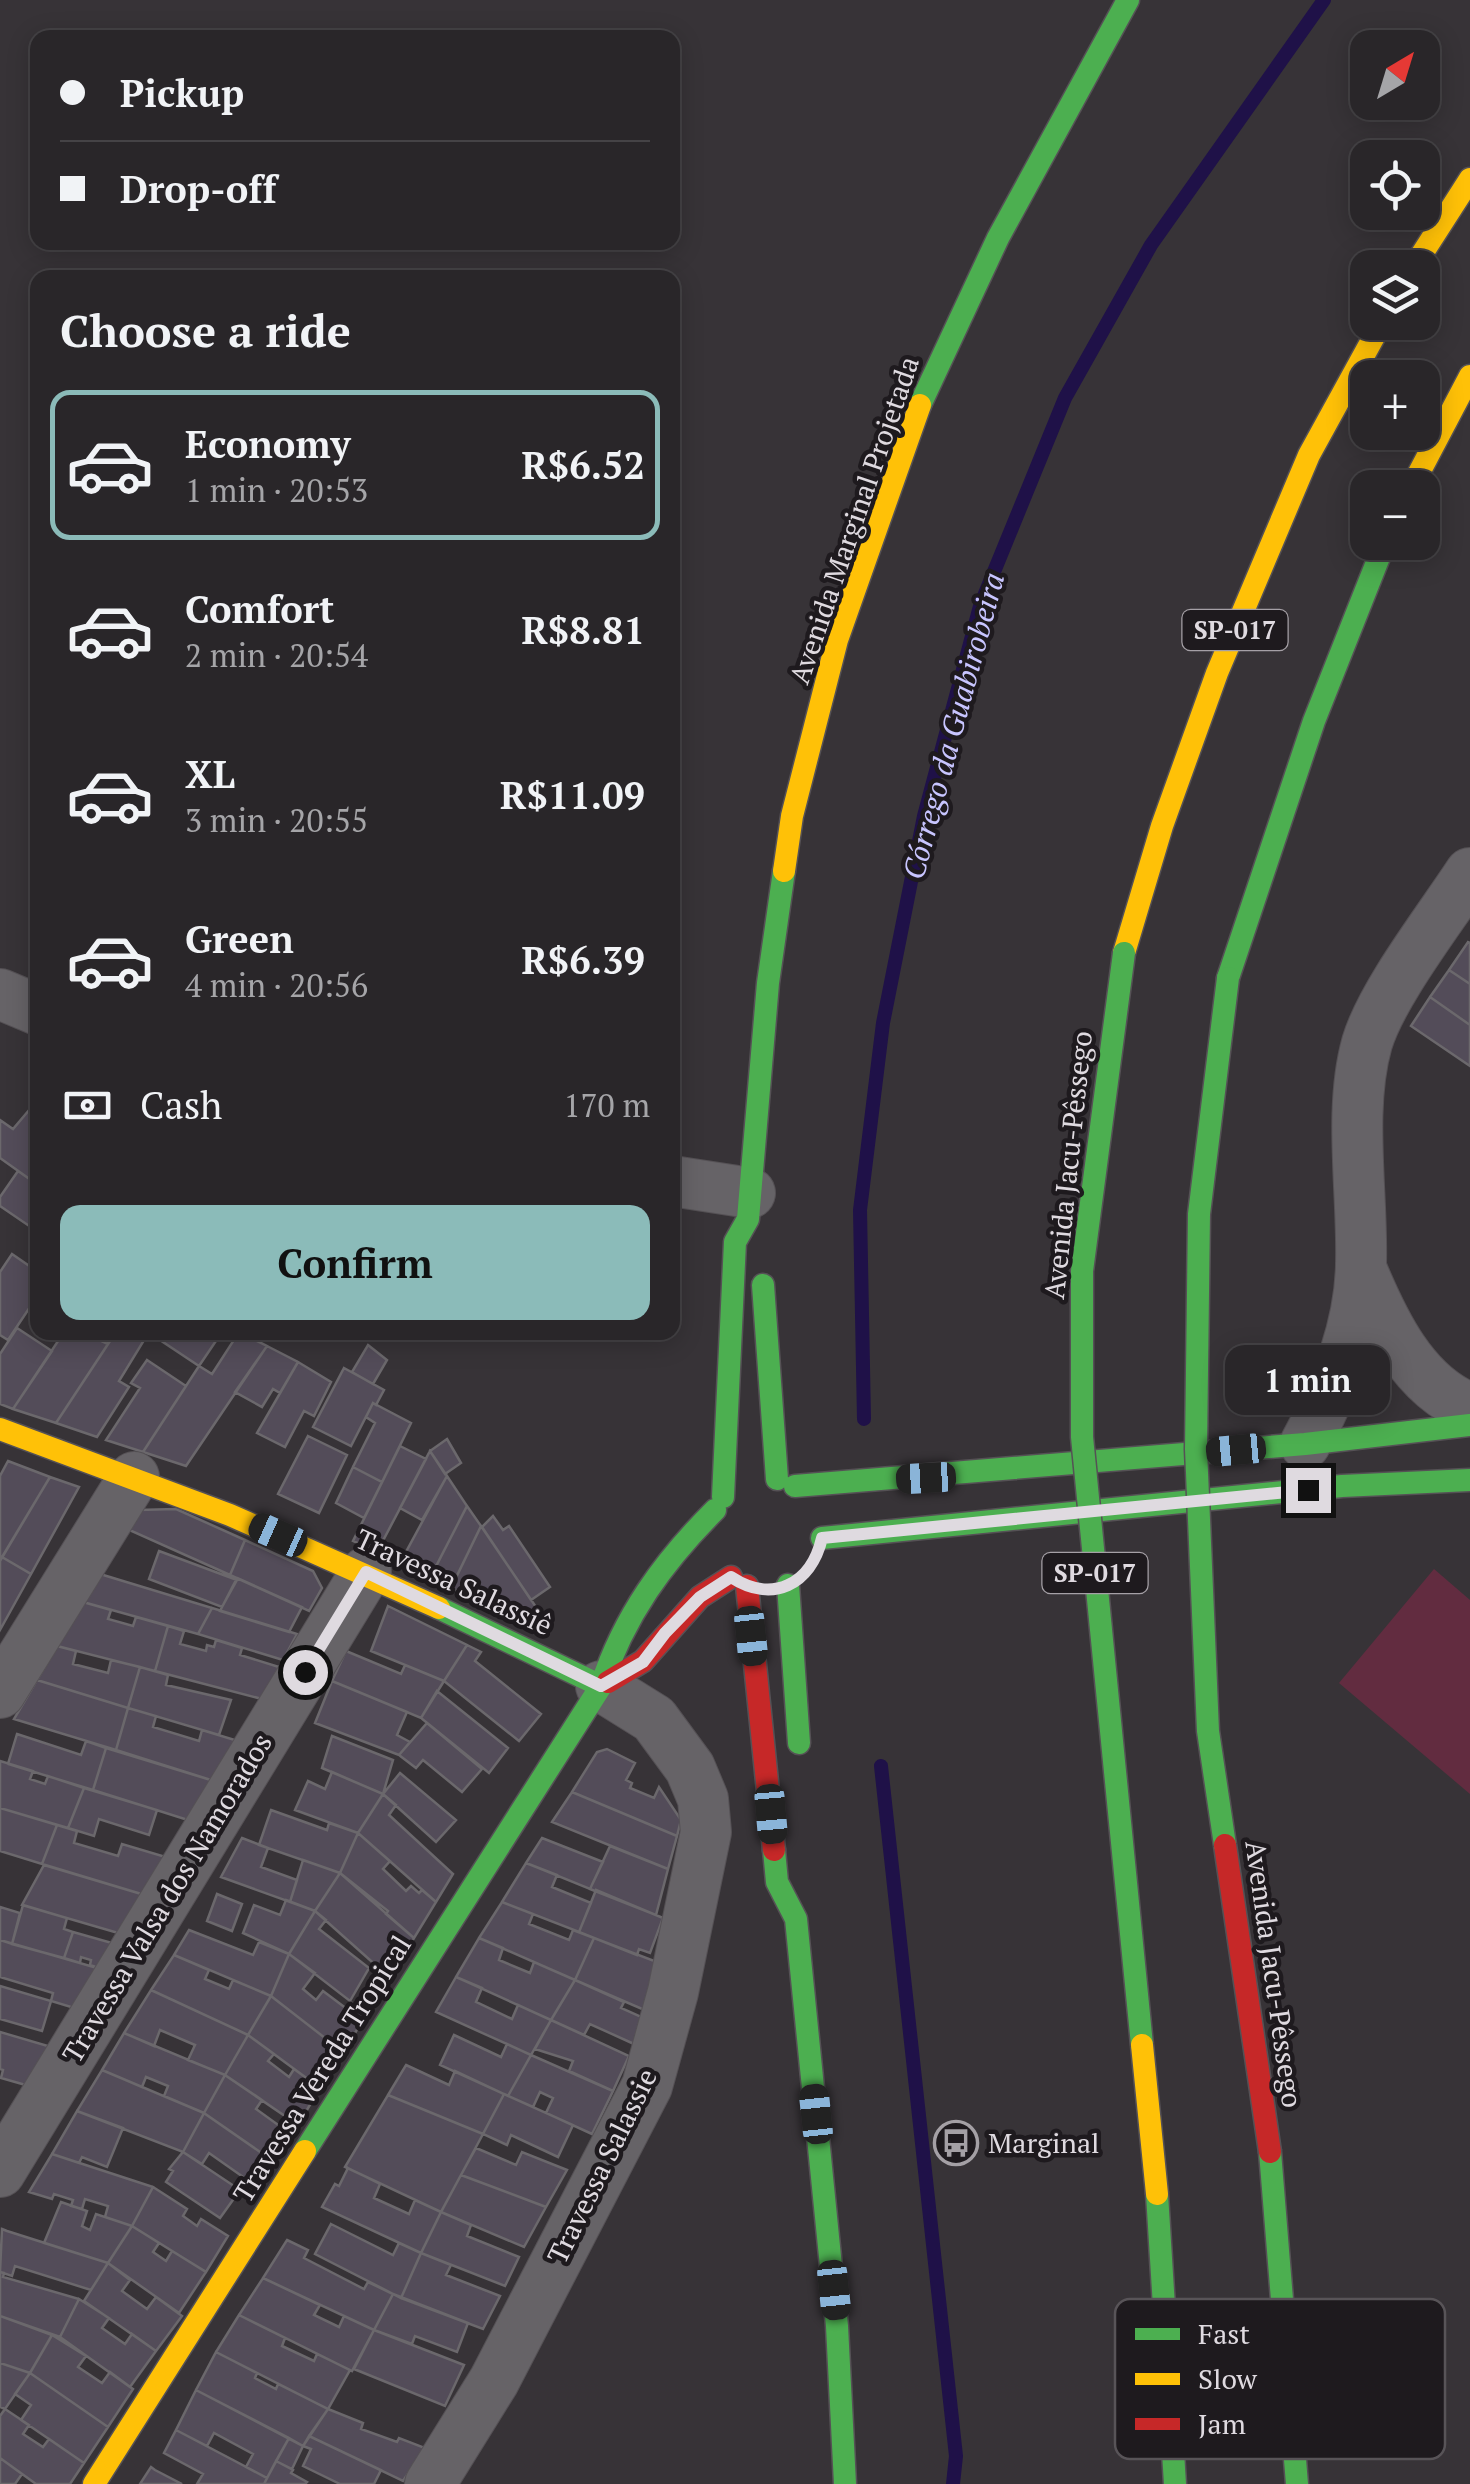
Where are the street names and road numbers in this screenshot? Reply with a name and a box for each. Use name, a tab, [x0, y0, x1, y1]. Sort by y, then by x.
street label: Avenida Marginal Projetada	[780, 351, 927, 688]
road number: SP-017	[1182, 610, 1288, 650]
street label: Avenida Jacu-Pêssego	[1035, 1029, 1100, 1301]
street label: Travessa Salassiê	[350, 1520, 558, 1643]
road number: SP-017	[1042, 1553, 1148, 1593]
street label: Travessa Valsa dos Namorados	[53, 1726, 280, 2069]
street label: Avenida Jacu-Pêssego	[1237, 1838, 1312, 2110]
street label: Travessa Vereda Tropical	[224, 1928, 419, 2209]
street label: Travessa Salassie	[538, 2062, 665, 2270]

